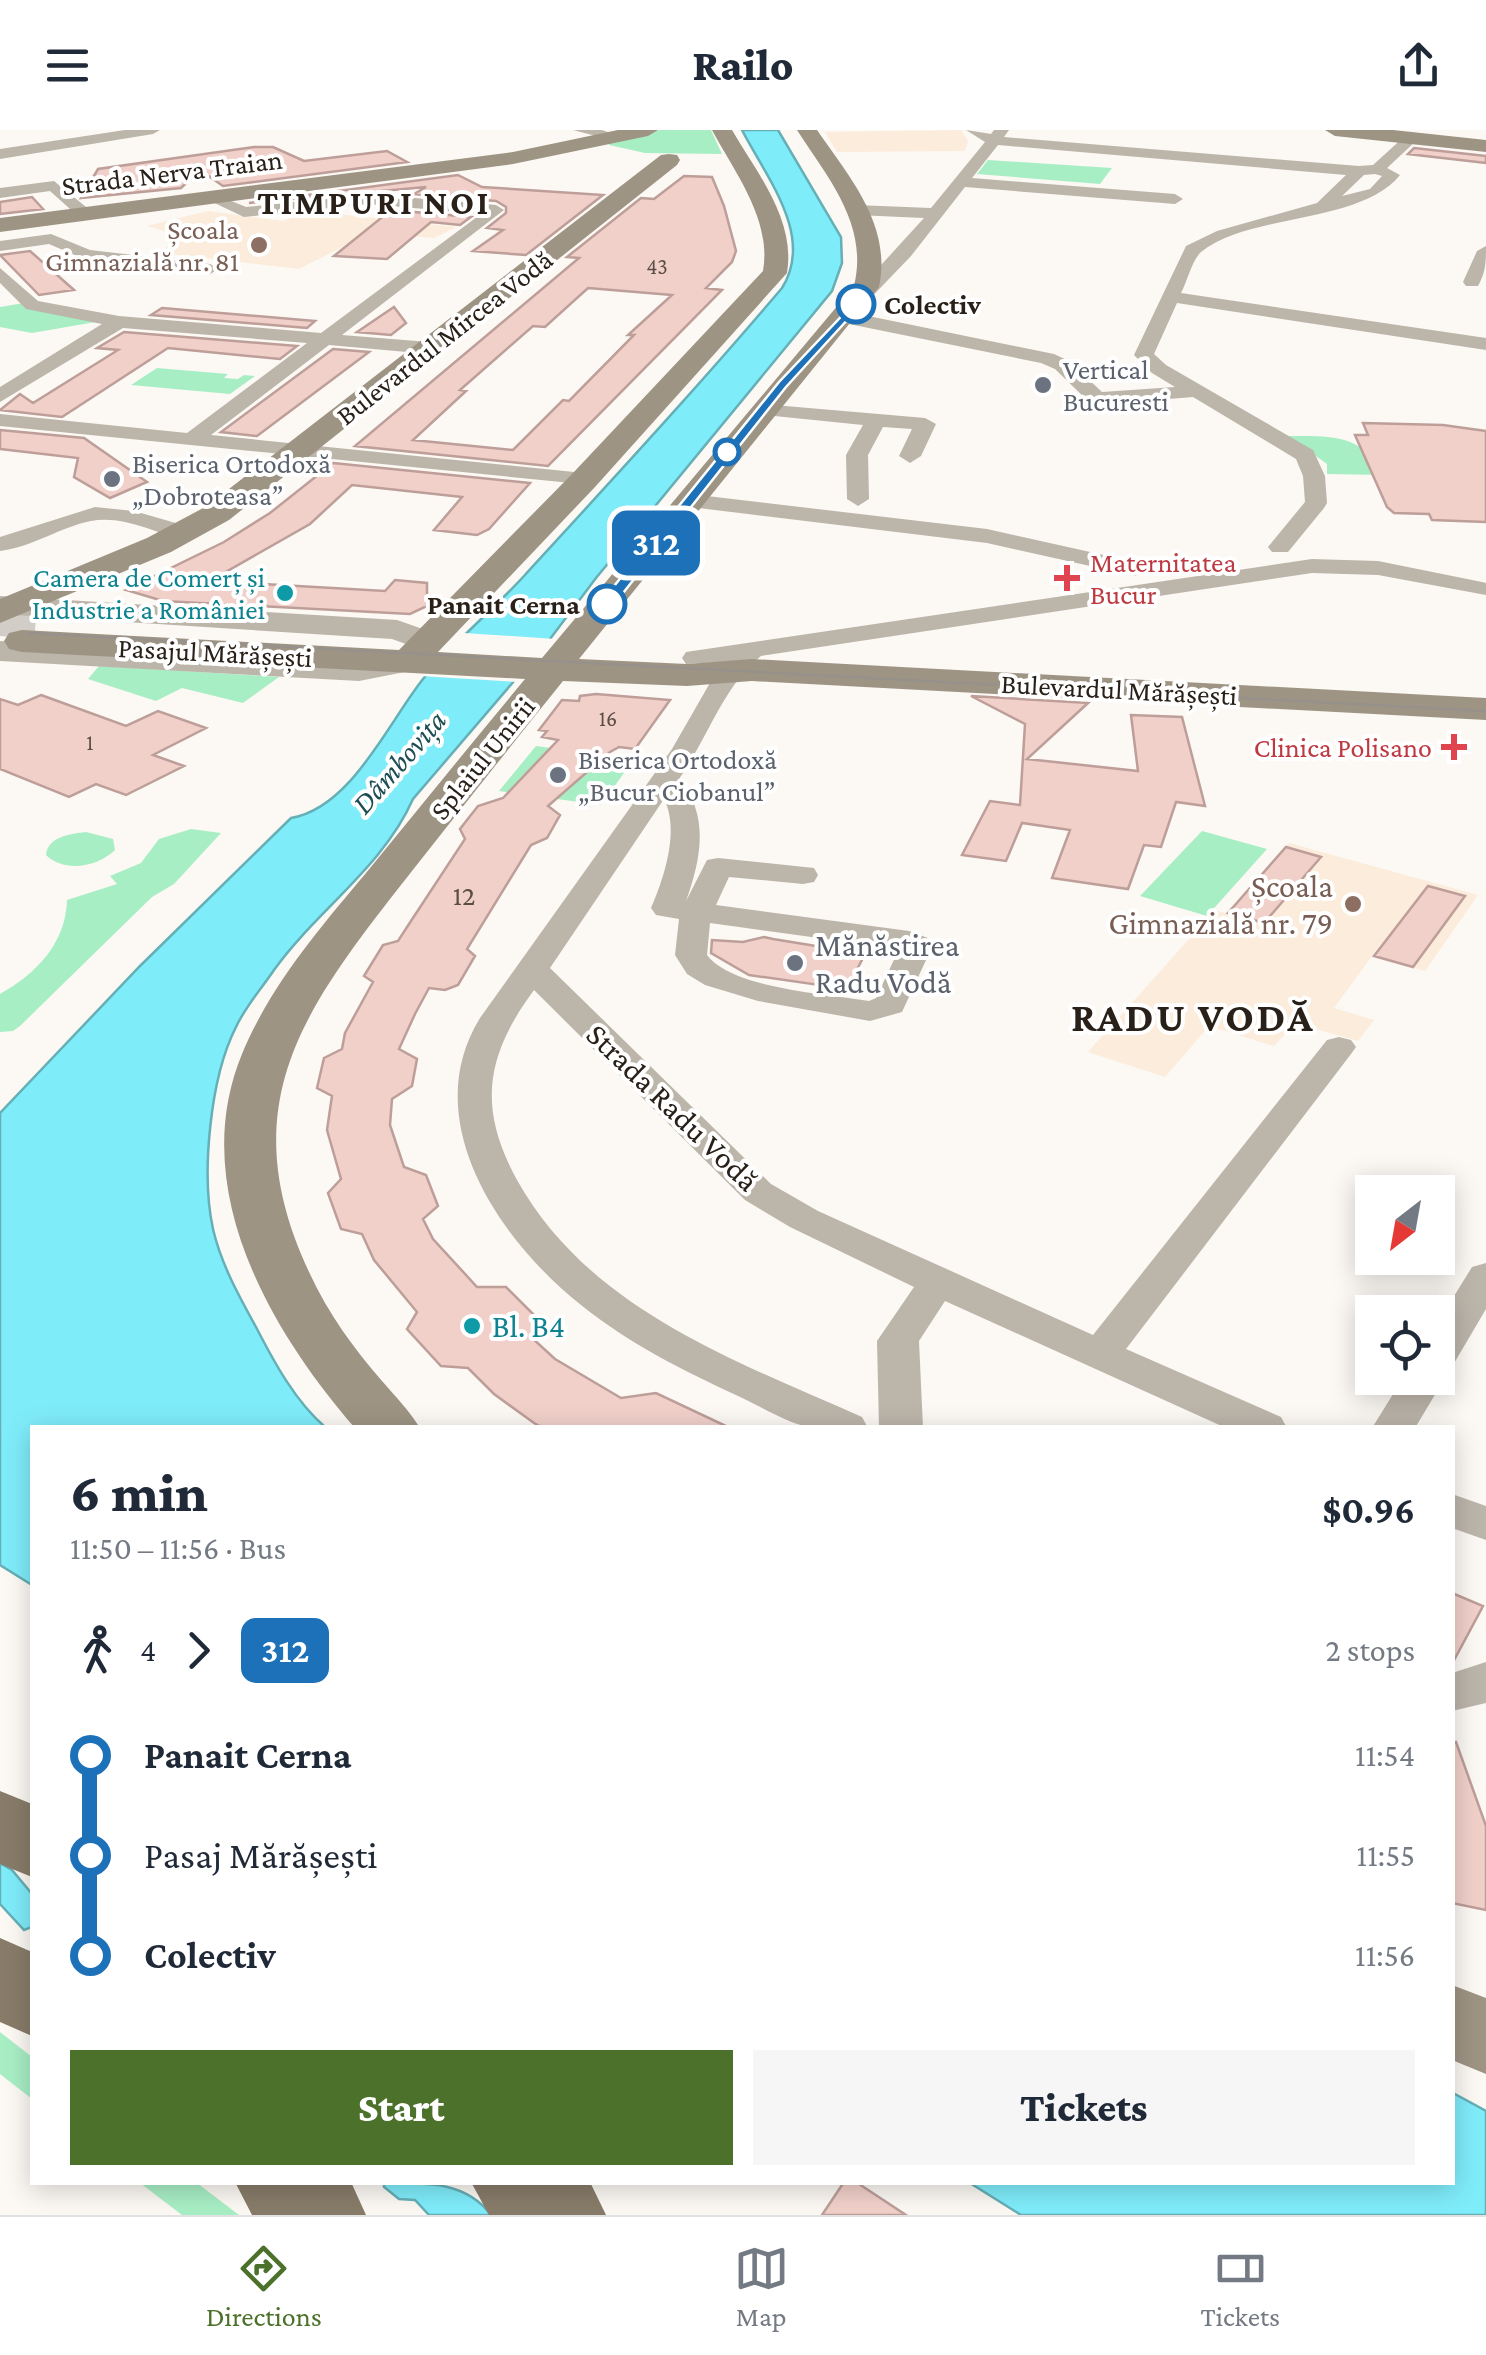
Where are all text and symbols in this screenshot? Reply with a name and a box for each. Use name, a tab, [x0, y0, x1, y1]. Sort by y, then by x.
icon: menu	[40, 38, 95, 93]
icon: share	[1391, 38, 1446, 93]
text: Railo	[692, 40, 794, 90]
street label: Strada Nerva Traian	[60, 144, 284, 201]
district label: TIMPURI NOI	[257, 183, 491, 222]
place label: Școala Gimnazială nr. 81	[45, 214, 239, 277]
marker: Școala Gimnazială nr. 81	[248, 234, 270, 256]
street label: Bulevardul Mircea Vodă	[330, 243, 558, 431]
house number: 43	[646, 254, 668, 279]
marker: Colectiv	[837, 285, 875, 323]
place label: Colectiv	[884, 289, 981, 320]
place label: Vertical Bucuresti	[1063, 354, 1169, 417]
marker: Vertical Bucuresti	[1032, 374, 1054, 396]
unlabelled marker	[714, 439, 740, 465]
place label: Biserica Ortodoxă „Dobroteasa”	[132, 448, 331, 511]
marker: Biserica Ortodoxă „Dobroteasa”	[101, 468, 123, 490]
line badge: 312	[598, 510, 714, 576]
text: 312	[632, 524, 680, 563]
place label: Maternitatea Bucur	[1090, 547, 1236, 610]
place label: Camera de Comerț și Industrie a României	[32, 562, 265, 625]
marker: Maternitatea Bucur	[1054, 565, 1080, 591]
marker: Camera de Comerț și Industrie a României	[274, 582, 296, 604]
marker: Panait Cerna	[588, 585, 626, 623]
place label: Panait Cerna	[427, 589, 580, 620]
street label: Pasajul Mărășești	[117, 632, 313, 675]
street label: Bulevardul Mărășești	[1000, 668, 1238, 713]
street label: Splaiul Unirii	[424, 691, 541, 826]
water label: Dâmbovița	[345, 703, 455, 822]
house number: 16	[599, 706, 617, 731]
house number: 1	[86, 730, 94, 755]
place label: Clinica Polisano	[1254, 732, 1432, 763]
marker: Clinica Polisano	[1441, 734, 1467, 760]
place label: Biserica Ortodoxă „Bucur Ciobanul”	[578, 744, 777, 807]
marker: Biserica Ortodoxă „Bucur Ciobanul”	[547, 764, 569, 786]
place label: Școala Gimnazială nr. 79	[1108, 868, 1333, 941]
house number: 12	[453, 880, 475, 911]
marker: Școala Gimnazială nr. 79	[1342, 893, 1364, 915]
place label: Mănăstirea Radu Vodă	[815, 927, 960, 1000]
marker: Mănăstirea Radu Vodă	[784, 952, 806, 974]
district label: RADU VODĂ	[1071, 993, 1315, 1040]
street label: Strada Radu Vodă	[579, 1016, 767, 1198]
north arrow	[1355, 1175, 1455, 1275]
map controls	[1355, 1175, 1455, 1395]
button: locate	[1355, 1295, 1455, 1395]
place label: Bl. B4	[492, 1308, 565, 1344]
marker: Bl. B4	[461, 1315, 483, 1337]
text: 6 min	[70, 1462, 208, 1523]
text: $0.96	[1322, 1489, 1415, 1531]
text: 11:50 – 11:56 · Bus	[70, 1530, 286, 1566]
icon: walk	[70, 1623, 125, 1678]
icon: forward	[171, 1623, 226, 1678]
text: 312	[261, 1631, 309, 1670]
text: 4	[140, 1632, 156, 1668]
text: 2 stops	[1326, 1632, 1415, 1668]
text: Panait Cerna	[144, 1734, 352, 1776]
text: 11:54	[1355, 1737, 1415, 1773]
text: Pasaj Mărășești	[144, 1834, 378, 1876]
text: 11:55	[1357, 1837, 1415, 1873]
text: Colectiv	[144, 1934, 276, 1976]
text: 11:56	[1355, 1937, 1415, 1973]
button: Start	[70, 2050, 733, 2165]
button: Tickets	[753, 2050, 1415, 2165]
tab: Directions	[206, 2241, 322, 2332]
tab: Map	[734, 2241, 789, 2332]
tab: Tickets	[1201, 2241, 1280, 2332]

